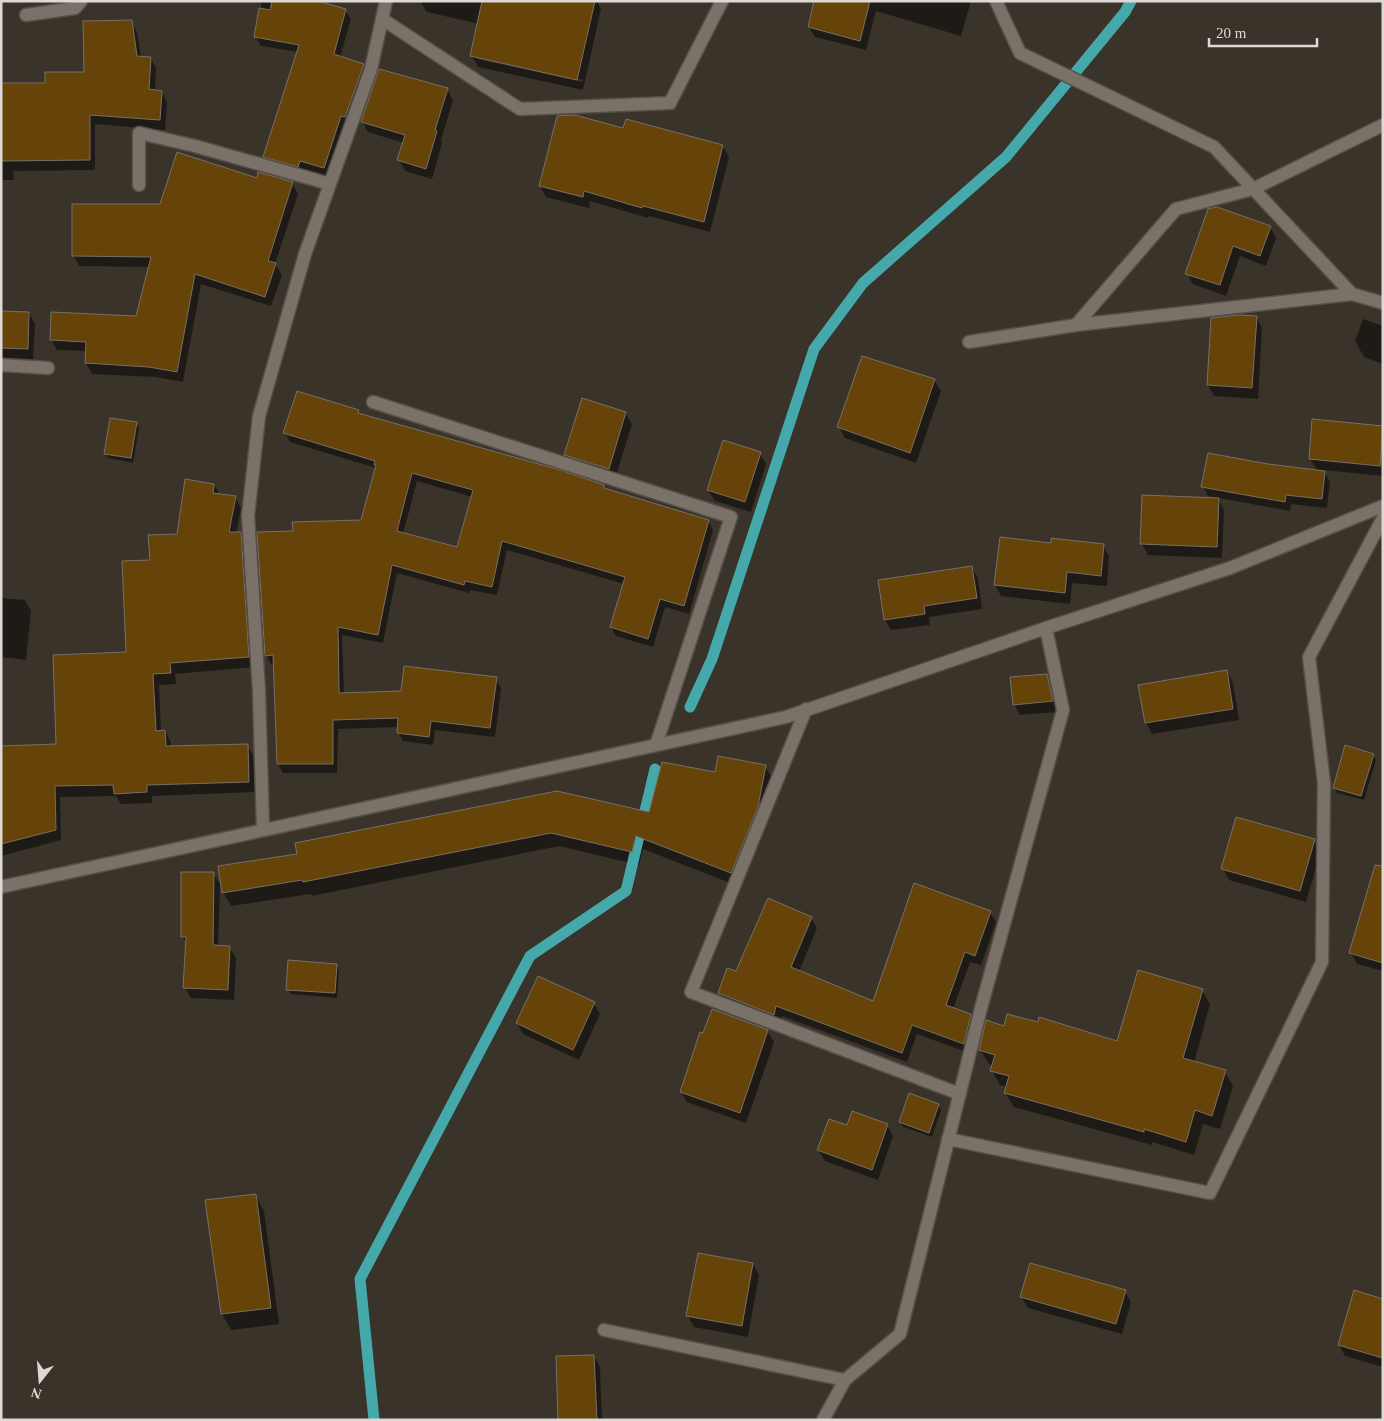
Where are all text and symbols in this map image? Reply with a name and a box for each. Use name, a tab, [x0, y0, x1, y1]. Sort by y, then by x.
scale bar	[1209, 15, 1316, 47]
text: 20 m	[1216, 25, 1247, 41]
north arrow	[15, 1356, 65, 1406]
text: N	[29, 1384, 43, 1402]

